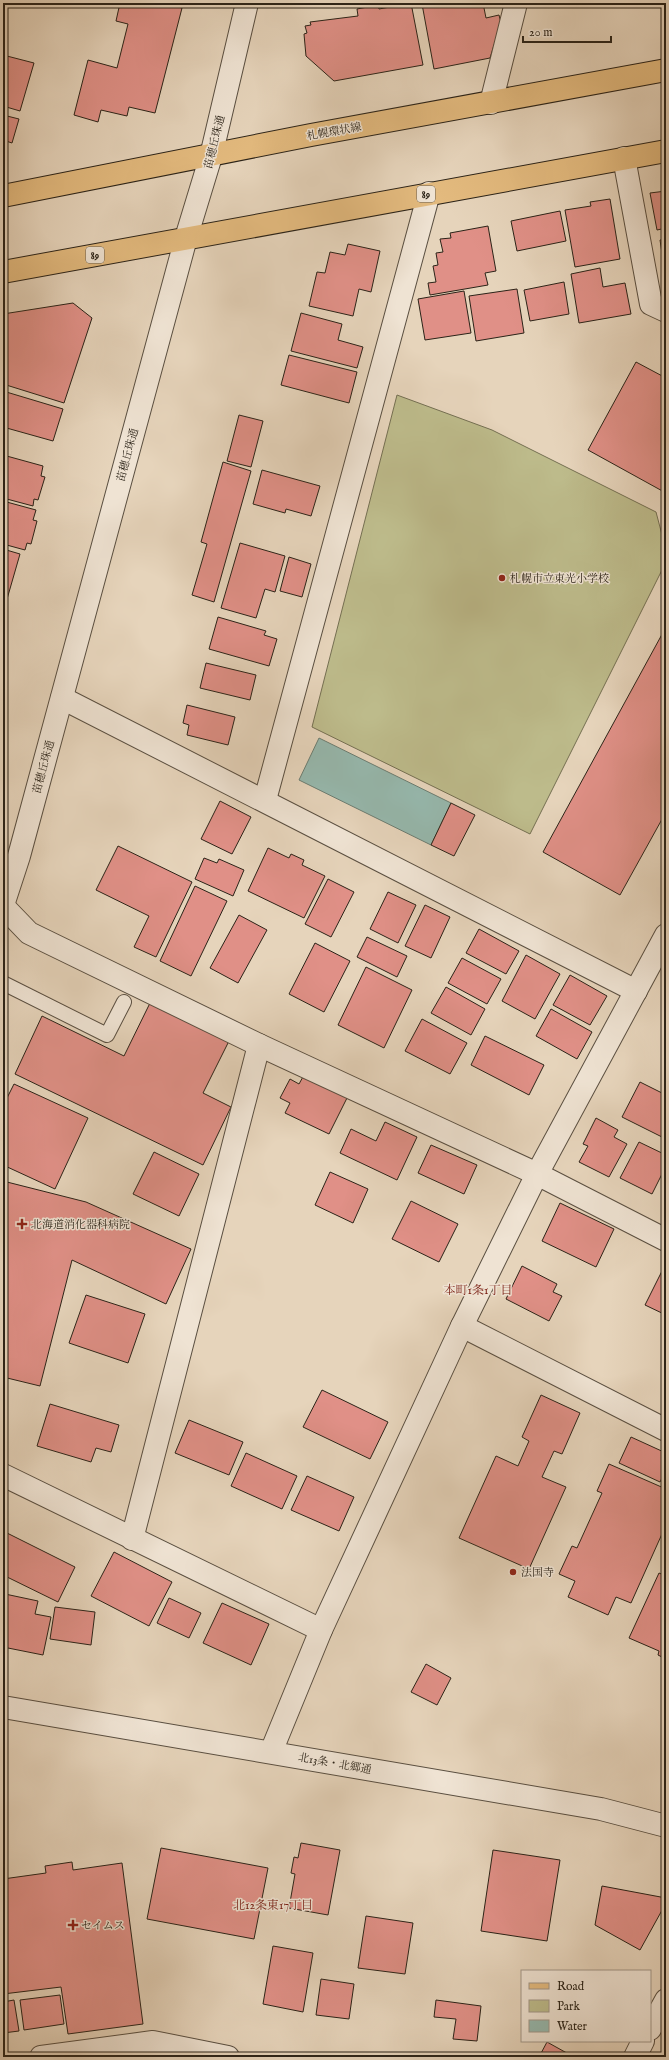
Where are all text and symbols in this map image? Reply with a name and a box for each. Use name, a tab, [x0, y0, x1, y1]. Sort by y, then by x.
scale bar	[523, 18, 611, 44]
text: 20 m	[529, 25, 552, 40]
street label: 苗穂丘珠通	[202, 114, 228, 171]
street label: 札幌環状線	[306, 120, 362, 144]
road number: 89	[417, 186, 435, 202]
road number: 89	[86, 247, 104, 263]
street label: 苗穂丘珠通	[114, 427, 142, 484]
place label: 札幌市立東光小学校	[510, 572, 609, 586]
marker: 札幌市立東光小学校	[497, 573, 507, 583]
street label: 苗穂丘珠通	[30, 739, 58, 796]
marker: 北海道消化器科病院	[16, 1218, 28, 1230]
place label: 北海道消化器科病院	[31, 1218, 130, 1232]
district label: 本町1条1丁目	[444, 1283, 512, 1298]
place label: 法国寺	[521, 1566, 554, 1580]
marker: 法国寺	[508, 1567, 518, 1577]
street label: 北13条・北郷通	[297, 1751, 373, 1777]
district label: 北12条東17丁目	[233, 1898, 313, 1913]
place label: セイムス	[81, 1919, 125, 1933]
marker: セイムス	[68, 1920, 78, 1930]
legend	[521, 1970, 651, 2042]
text: Road	[557, 1979, 585, 1994]
text: Park	[557, 1999, 580, 2014]
text: Water	[557, 2019, 588, 2034]

